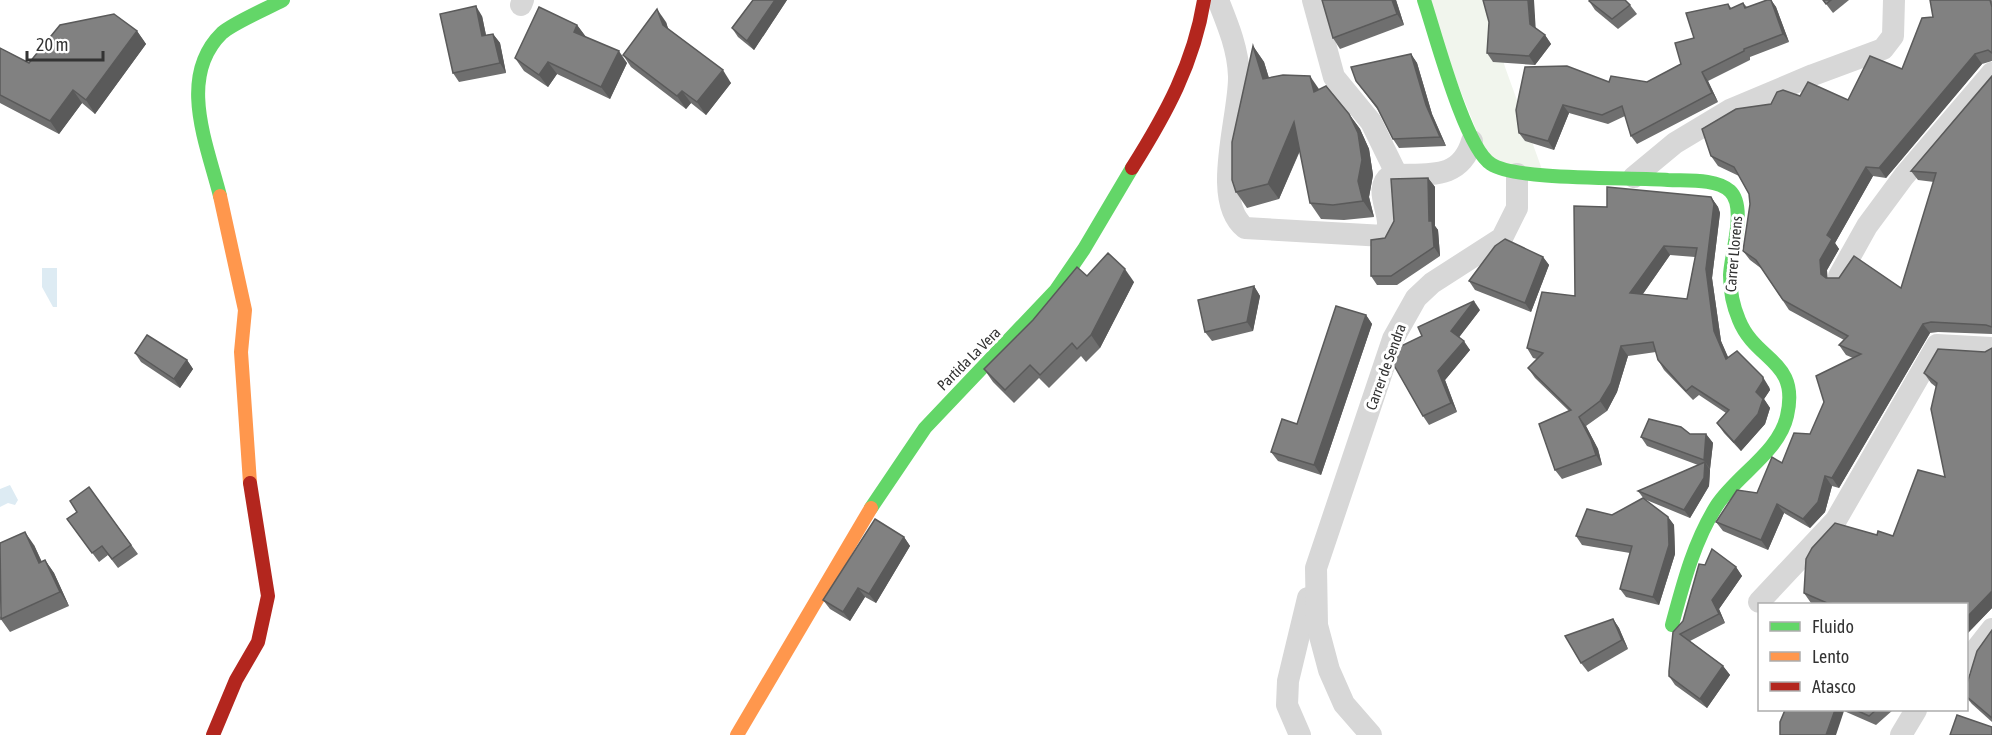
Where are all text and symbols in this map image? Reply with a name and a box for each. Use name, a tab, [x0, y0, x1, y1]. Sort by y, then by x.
scale bar	[27, 24, 104, 62]
text: 20 m	[36, 34, 68, 55]
street label: Carrer Llorens	[1722, 215, 1745, 293]
street label: Carrer de Sendra	[1362, 321, 1409, 412]
street label: Partida La Vera	[934, 324, 1004, 394]
legend	[1758, 603, 1968, 711]
text: Fluido	[1812, 616, 1854, 637]
text: Lento	[1812, 646, 1849, 667]
text: Atasco	[1812, 676, 1856, 697]

